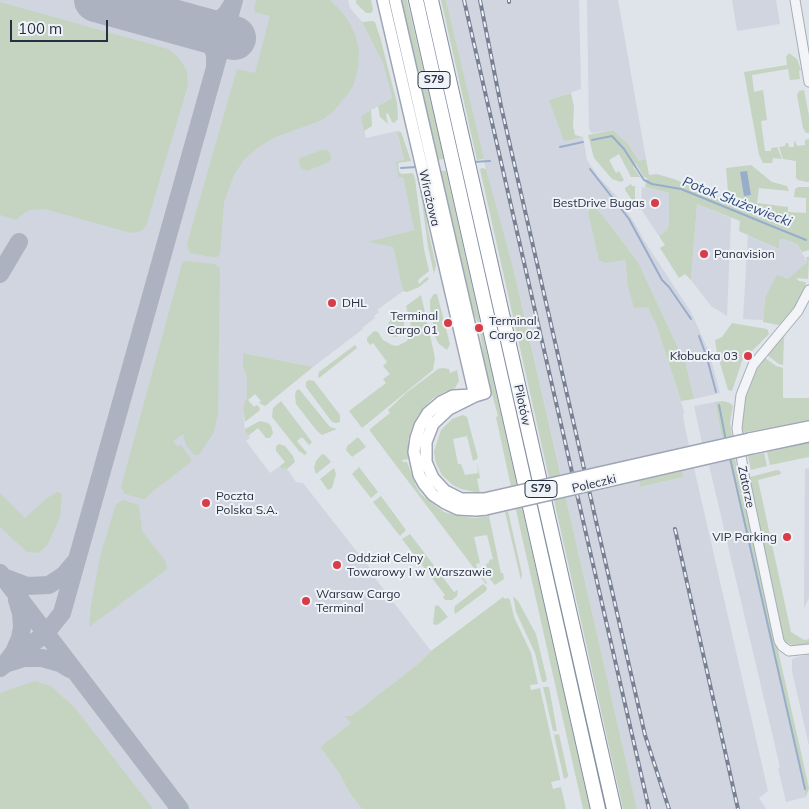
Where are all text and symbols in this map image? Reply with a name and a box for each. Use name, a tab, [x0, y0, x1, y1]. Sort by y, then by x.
scale bar	[12, 10, 110, 42]
text: 100 m	[18, 19, 62, 38]
road number: S79	[418, 72, 450, 88]
street label: Wirażowa	[415, 168, 443, 228]
water label: Potok Służewiecki	[680, 173, 794, 231]
place label: BestDrive Bugas	[553, 196, 645, 210]
marker: BestDrive Bugas	[649, 197, 661, 209]
place label: Panavision	[714, 247, 775, 261]
marker: Panavision	[698, 248, 710, 260]
place label: DHL	[342, 296, 367, 310]
marker: DHL	[326, 297, 338, 309]
place label: Terminal Cargo 01	[387, 309, 438, 337]
place label: Terminal Cargo 02	[489, 314, 540, 342]
marker: Terminal Cargo 01	[442, 317, 454, 329]
marker: Terminal Cargo 02	[473, 322, 485, 334]
place label: Kłobucka 03	[670, 349, 738, 363]
marker: Kłobucka 03	[742, 350, 754, 362]
street label: Pilotów	[511, 383, 533, 427]
street label: Zatorze	[735, 465, 757, 509]
street label: Poleczki	[570, 472, 618, 496]
road number: S79	[525, 480, 557, 498]
place label: Poczta Polska S.A.	[216, 489, 278, 517]
marker: Poczta Polska S.A.	[200, 497, 212, 509]
place label: VIP Parking	[712, 530, 777, 544]
marker: VIP Parking	[781, 531, 793, 543]
place label: Oddział Celny Towarowy I w Warszawie	[347, 551, 492, 579]
marker: Oddział Celny Towarowy I w Warszawie	[331, 559, 343, 571]
place label: Warsaw Cargo Terminal	[316, 587, 400, 615]
marker: Warsaw Cargo Terminal	[300, 595, 312, 607]

